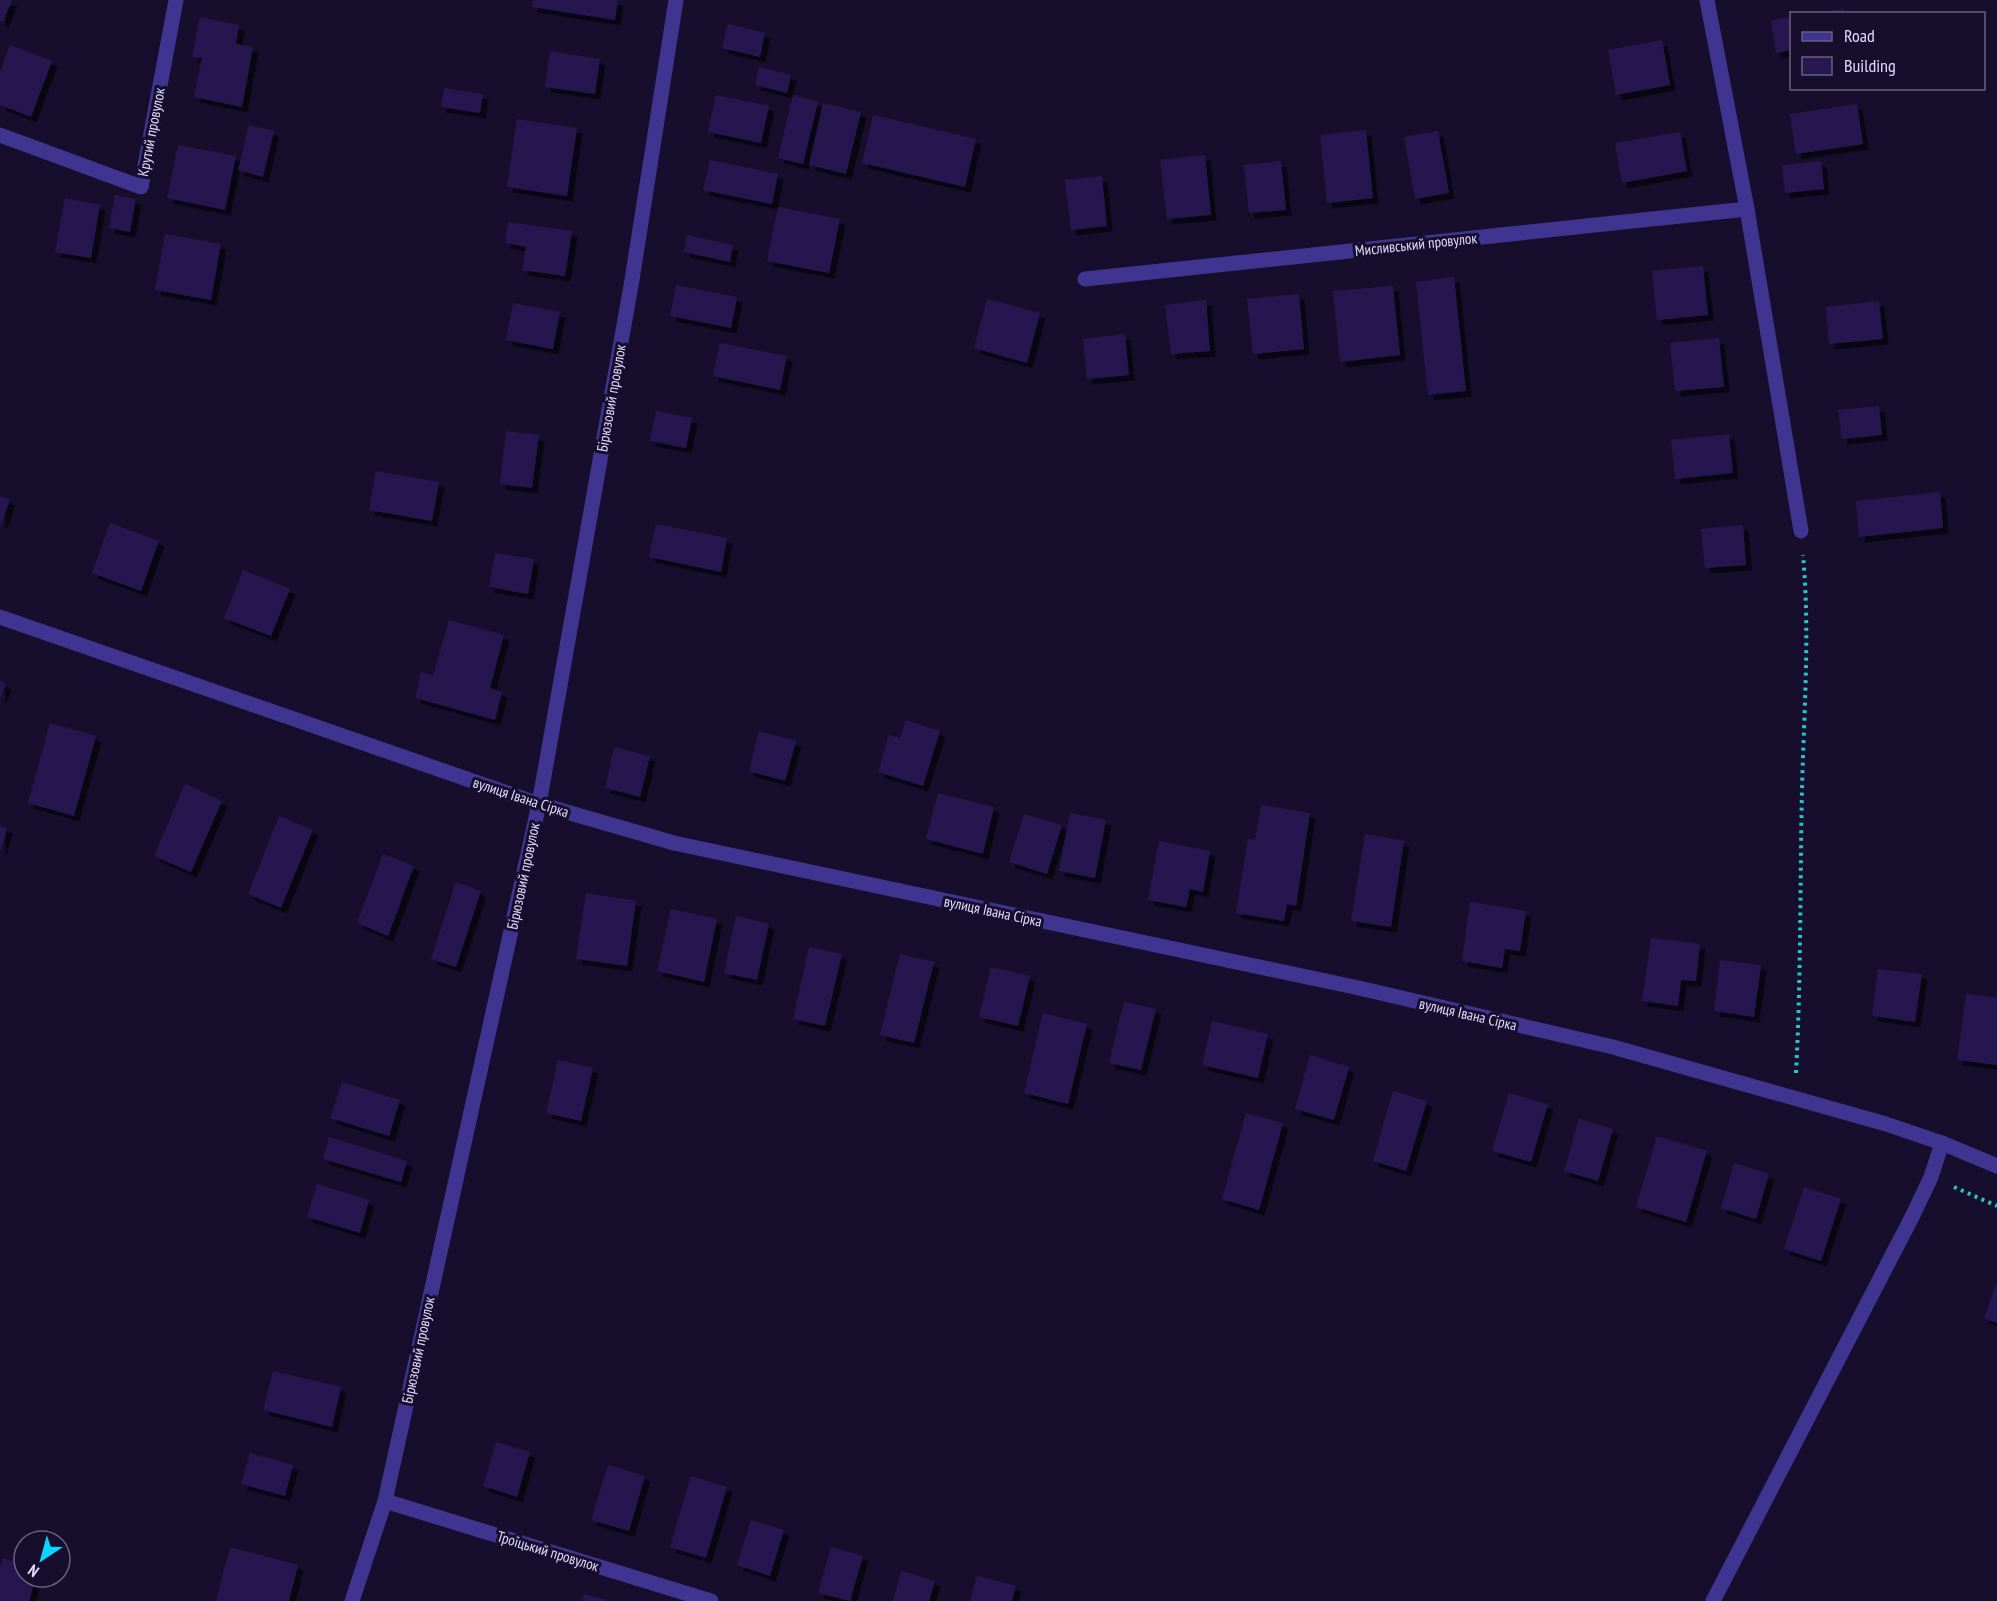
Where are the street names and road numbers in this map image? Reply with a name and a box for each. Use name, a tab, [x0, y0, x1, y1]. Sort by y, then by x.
street label: Крутий провулок	[133, 86, 169, 178]
street label: Мисливський провулок	[1354, 228, 1478, 260]
street label: Бірюзовий провулок	[592, 343, 630, 453]
street label: вулиця Івана Сірка	[471, 773, 571, 821]
street label: Бірюзовий провулок	[502, 821, 544, 931]
street label: вулиця Івана Сірка	[942, 891, 1044, 931]
street label: вулиця Івана Сірка	[1417, 994, 1519, 1034]
street label: Бірюзовий провулок	[397, 1295, 439, 1405]
street label: Троїцький провулок	[495, 1526, 601, 1576]

